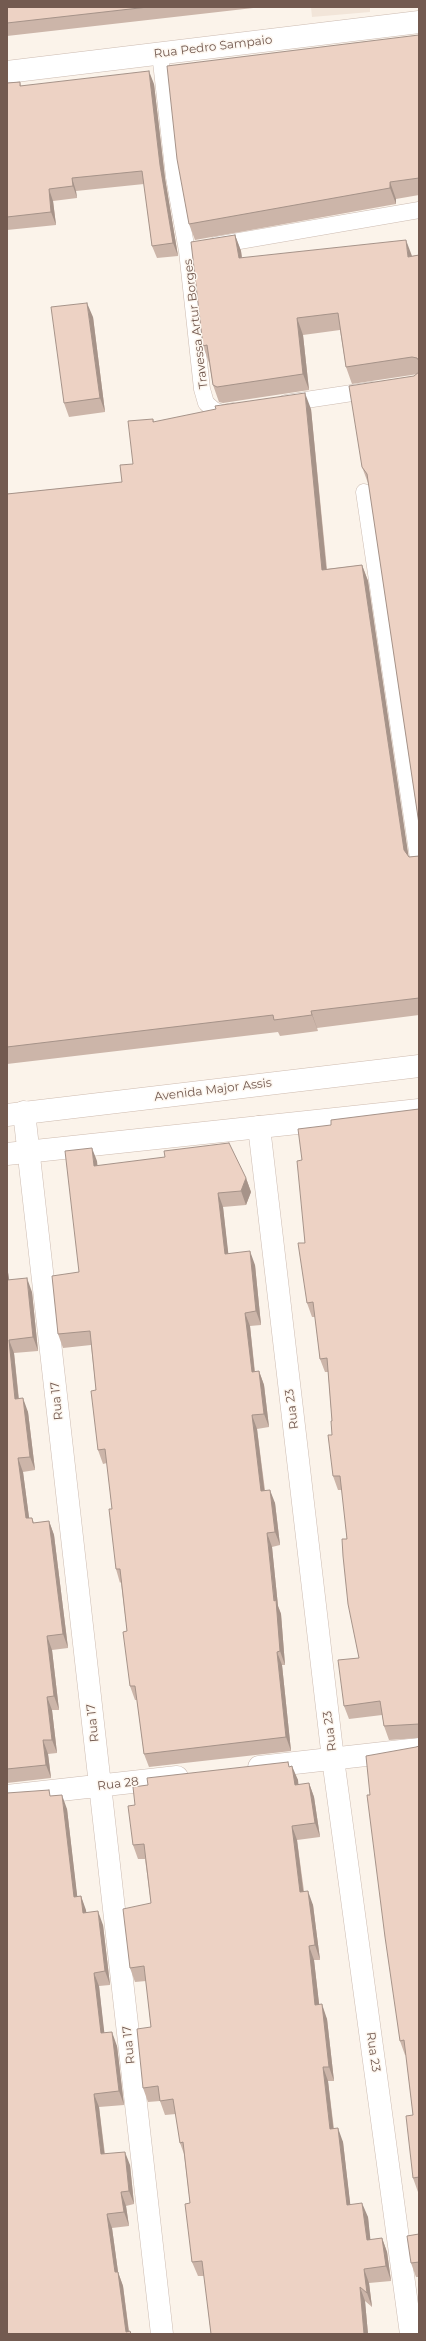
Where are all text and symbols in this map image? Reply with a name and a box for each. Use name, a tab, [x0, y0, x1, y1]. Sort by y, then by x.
street label: Rua Pedro Sampaio	[153, 33, 273, 61]
street label: Travessa Artur Borges	[181, 258, 211, 390]
street label: Avenida Major Assis	[153, 1076, 273, 1104]
street label: Rua 17	[48, 1381, 66, 1421]
street label: Rua 23	[282, 1388, 302, 1430]
street label: Rua 17	[84, 1703, 102, 1743]
street label: Rua 23	[320, 1710, 340, 1752]
street label: Rua 28	[97, 1774, 139, 1794]
street label: Rua 17	[120, 2025, 138, 2065]
street label: Rua 23	[363, 2031, 383, 2073]

